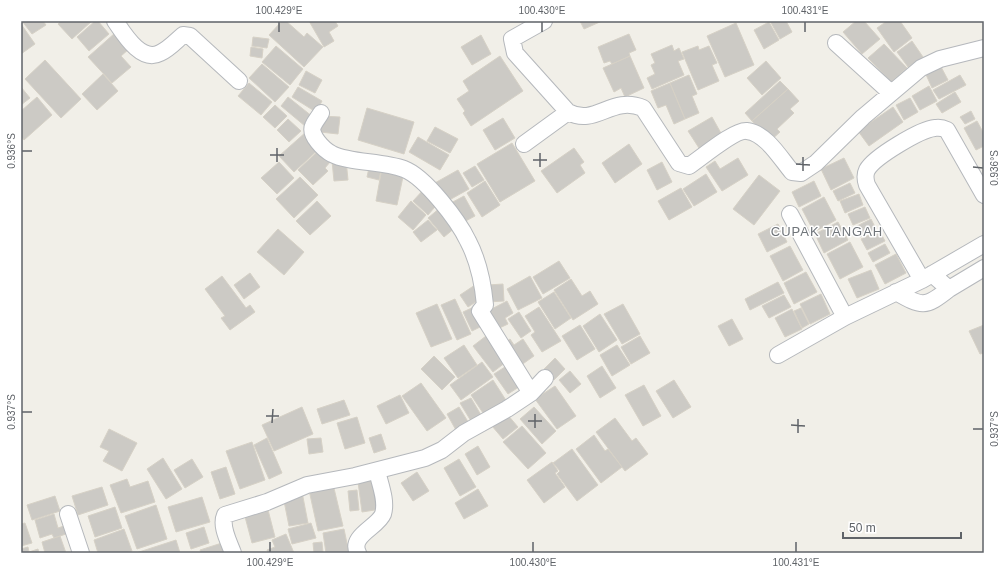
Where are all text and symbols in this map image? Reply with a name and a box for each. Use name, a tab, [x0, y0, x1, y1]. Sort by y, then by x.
text: 100.429°E	[256, 5, 303, 16]
text: 100.430°E	[519, 5, 566, 16]
text: 100.431°E	[782, 5, 829, 16]
text: 0.936°S	[6, 133, 17, 169]
text: 0.936°S	[989, 150, 1000, 186]
district label: CUPAK TANGAH	[771, 224, 883, 239]
text: 0.937°S	[6, 394, 17, 430]
text: 0.937°S	[989, 411, 1000, 447]
scale bar	[843, 514, 961, 540]
text: 50 m	[849, 521, 876, 535]
text: 100.429°E	[247, 557, 294, 568]
text: 100.430°E	[510, 557, 557, 568]
text: 100.431°E	[773, 557, 820, 568]

